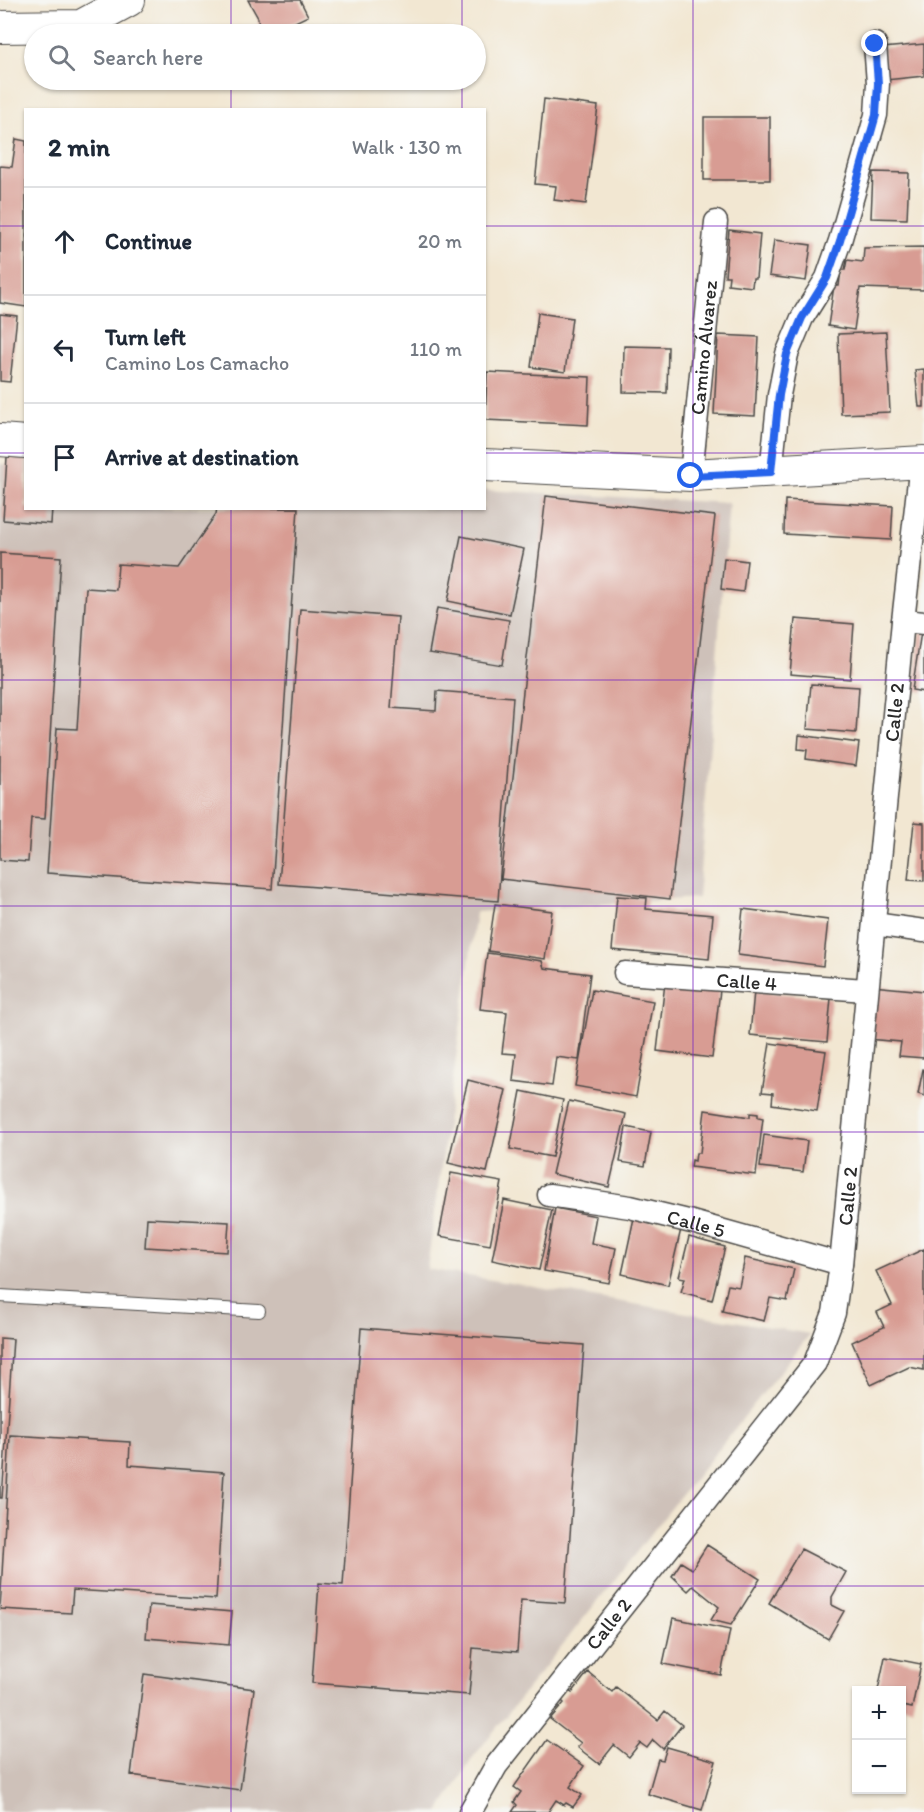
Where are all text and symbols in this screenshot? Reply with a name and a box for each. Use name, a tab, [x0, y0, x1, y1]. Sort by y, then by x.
search box	[24, 24, 486, 90]
route end	[861, 30, 887, 56]
icon: search	[45, 41, 78, 74]
text: Search here	[93, 44, 203, 71]
text: 2 min	[48, 131, 110, 163]
text: Walk · 130 m	[352, 135, 462, 159]
icon: ahead	[48, 225, 81, 258]
text: Continue	[105, 228, 192, 255]
text: 20 m	[418, 229, 462, 253]
street label: Camino Álvarez	[685, 279, 722, 416]
text: Turn left	[105, 324, 186, 351]
icon: left	[48, 333, 81, 366]
text: 110 m	[410, 337, 462, 361]
text: Camino Los Camacho	[105, 351, 289, 375]
icon: arrive	[48, 441, 81, 474]
text: Arrive at destination	[105, 444, 299, 471]
route start	[677, 462, 703, 488]
street label: Calle 2	[879, 681, 909, 743]
street label: Calle 4	[716, 967, 778, 996]
street label: Calle 2	[833, 1165, 862, 1227]
street label: Calle 5	[665, 1204, 728, 1243]
street label: Calle 2	[581, 1593, 637, 1655]
map controls	[852, 1686, 906, 1794]
button: +	[852, 1686, 906, 1740]
button: −	[852, 1740, 906, 1794]

